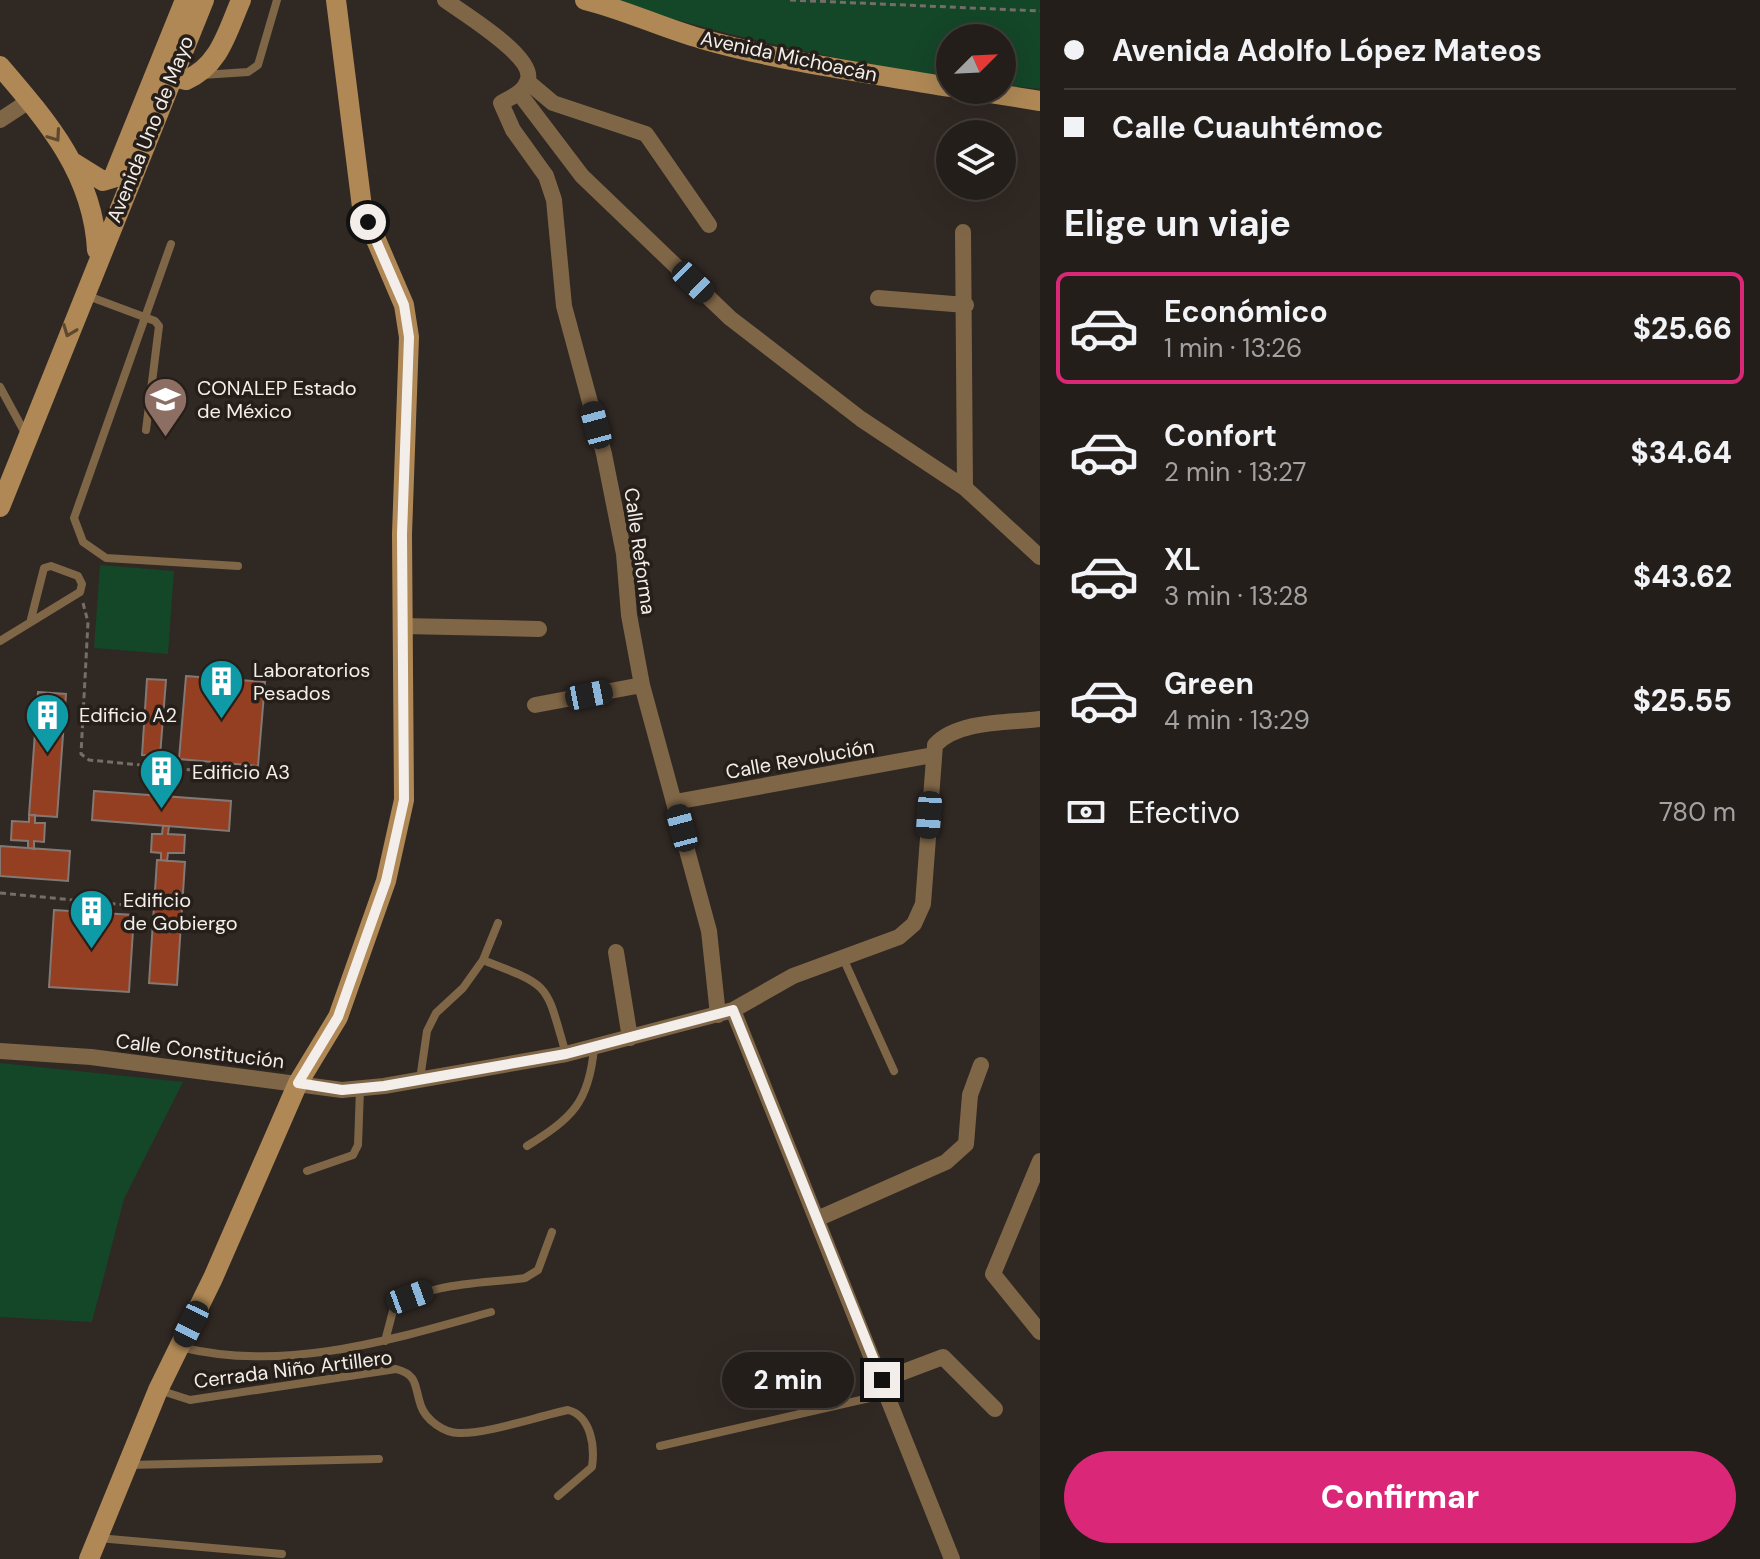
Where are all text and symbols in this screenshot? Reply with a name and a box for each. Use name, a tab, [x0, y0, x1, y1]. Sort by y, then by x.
north arrow	[936, 24, 1016, 104]
map controls	[936, 24, 1016, 200]
street label: Avenida Michoacán	[698, 25, 880, 87]
text: Avenida Adolfo López Mateos	[1112, 31, 1542, 70]
street label: Avenida Uno de Mayo	[101, 32, 199, 226]
text: Calle Cuauhtémoc	[1112, 108, 1383, 147]
button: layers	[936, 120, 1016, 200]
one-way arrow	[45, 128, 60, 142]
text: Elige un viaje	[1064, 200, 1291, 247]
route start	[350, 204, 386, 240]
car	[667, 257, 719, 307]
icon: car	[1068, 292, 1140, 364]
text: Económico	[1164, 292, 1328, 331]
text: $25.66	[1633, 309, 1732, 348]
one-way arrow	[62, 323, 79, 337]
text: 1 min · 13:26	[1164, 331, 1302, 365]
school or university icon: CONALEP Estado de México	[142, 375, 190, 438]
place label: CONALEP Estado de México	[197, 375, 357, 424]
car	[578, 399, 614, 451]
icon: car	[1068, 416, 1140, 488]
text: Confort	[1164, 416, 1277, 455]
text: $34.64	[1631, 433, 1732, 472]
text: 2 min · 13:27	[1164, 455, 1306, 489]
street label: Calle Reforma	[618, 486, 662, 616]
icon: car	[1068, 540, 1140, 612]
text: XL	[1164, 540, 1201, 579]
text: $43.62	[1633, 557, 1732, 596]
text: 3 min · 13:28	[1164, 579, 1309, 613]
place label: Laboratorios Pesados	[253, 657, 370, 706]
building icon: Laboratorios Pesados	[198, 658, 246, 721]
icon: car	[1068, 664, 1140, 736]
text: Green	[1164, 664, 1254, 703]
car	[563, 679, 615, 711]
text: $25.55	[1633, 681, 1732, 720]
building icon: Edificio A2	[24, 691, 72, 754]
place label: Edificio A2	[79, 702, 177, 728]
text: 4 min · 13:29	[1164, 703, 1310, 737]
street label: Calle Revolución	[724, 733, 876, 785]
building icon: Edificio A3	[137, 748, 185, 811]
place label: Edificio A3	[192, 759, 290, 785]
car	[915, 790, 943, 840]
icon: cash	[1064, 790, 1108, 834]
text: Efectivo	[1128, 793, 1240, 832]
text: 780 m	[1659, 795, 1736, 829]
car	[664, 802, 700, 854]
place label: Edificio de Gobiergo	[123, 887, 238, 936]
building icon: Edificio de Gobiergo	[68, 888, 116, 951]
street label: Calle Constitución	[114, 1028, 286, 1074]
car	[383, 1278, 437, 1316]
car	[170, 1297, 212, 1351]
street label: Cerrada Niño Artillero	[192, 1344, 394, 1394]
callout: 2 min	[722, 1352, 854, 1408]
route end	[864, 1362, 900, 1398]
text: 2 min	[753, 1363, 823, 1397]
button: Confirmar	[1064, 1451, 1736, 1543]

